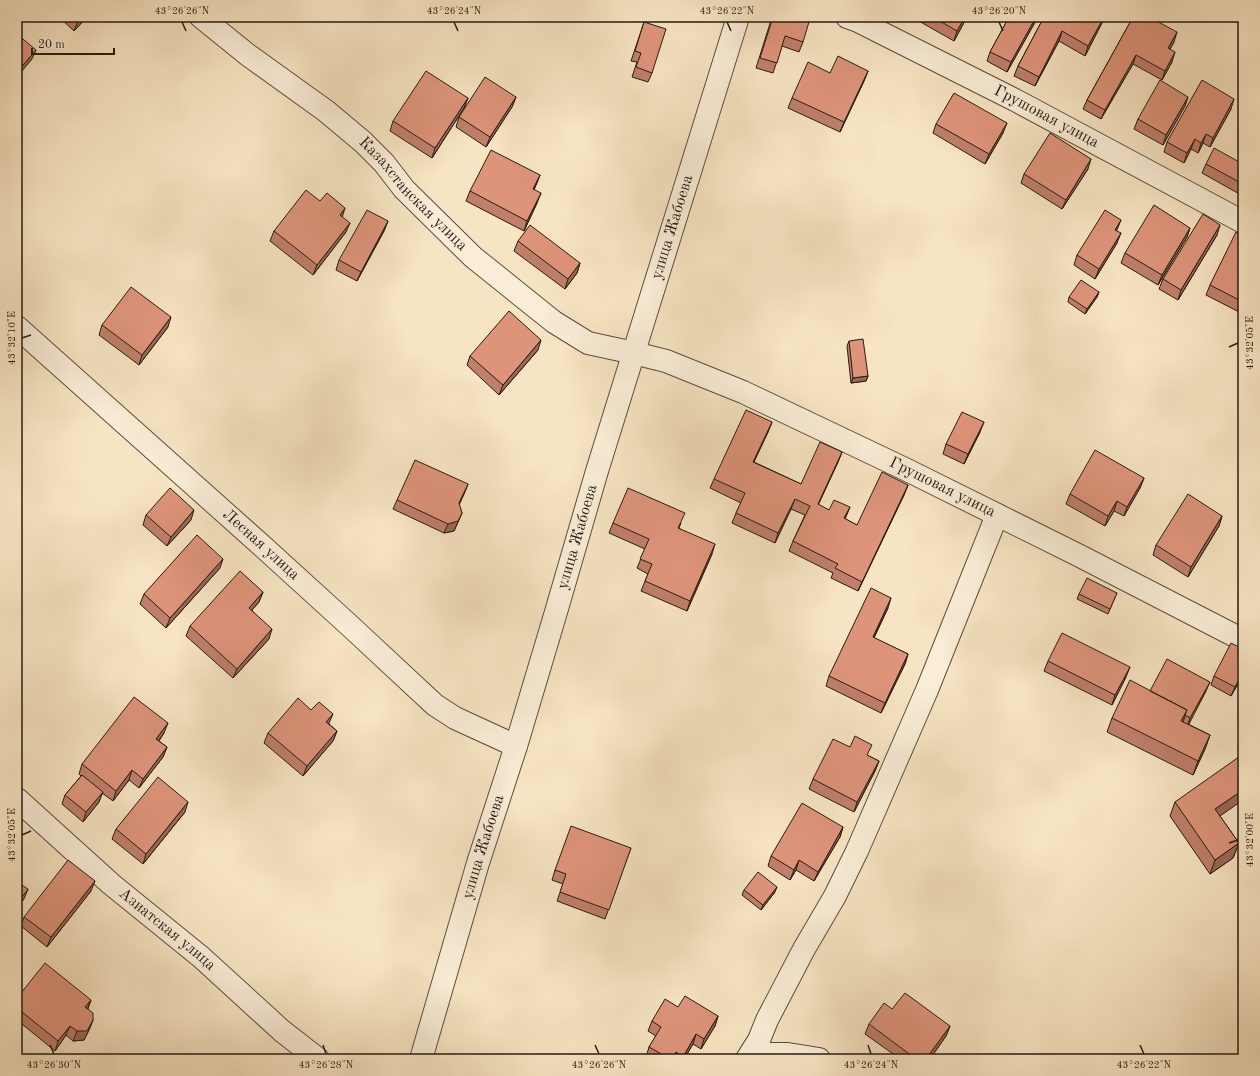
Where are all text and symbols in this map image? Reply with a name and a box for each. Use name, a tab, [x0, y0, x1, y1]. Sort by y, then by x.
text: 43°26'26"N	[155, 6, 210, 16]
text: 43°26'24"N	[427, 6, 482, 16]
text: 43°26'22"N	[700, 6, 755, 16]
text: 43°26'20"N	[972, 6, 1027, 16]
scale bar	[32, 30, 114, 56]
text: 20 m	[38, 39, 65, 51]
street label: Грушовая улица	[991, 83, 1101, 151]
street label: Казахстанская улица	[355, 134, 470, 254]
street label: улица Жабоева	[649, 173, 696, 281]
text: 43°32'10"E	[7, 311, 17, 365]
text: 43°32'05"E	[1245, 316, 1255, 370]
street label: Грушовая улица	[887, 455, 998, 521]
street label: улица Жабоева	[555, 483, 601, 591]
street label: Лесная улица	[219, 506, 302, 584]
street label: улица Жабоева	[460, 793, 508, 901]
text: 43°32'05"E	[7, 808, 17, 862]
text: 43°32'00"E	[1245, 813, 1255, 867]
street label: Азиатская улица	[115, 886, 219, 974]
text: 43°26'30"N	[27, 1060, 82, 1070]
text: 43°26'28"N	[299, 1060, 354, 1070]
text: 43°26'26"N	[572, 1060, 627, 1070]
text: 43°26'24"N	[844, 1060, 899, 1070]
text: 43°26'22"N	[1117, 1060, 1172, 1070]

